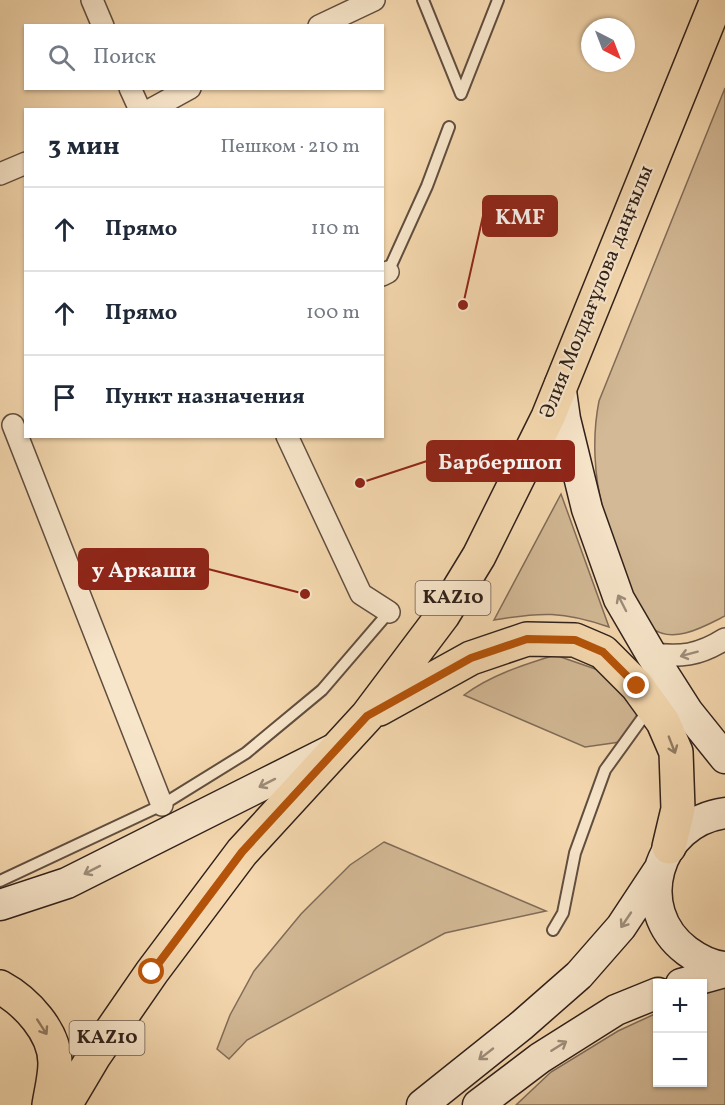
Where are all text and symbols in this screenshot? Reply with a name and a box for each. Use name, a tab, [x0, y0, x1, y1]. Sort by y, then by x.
north arrow	[581, 18, 635, 72]
search box	[24, 24, 384, 90]
icon: search	[45, 41, 78, 74]
text: Поиск	[93, 42, 156, 73]
text: 3 мин	[48, 129, 120, 165]
text: Пешком · 210 m	[221, 133, 360, 161]
street label: Әлия Молдағұлова даңғылы	[533, 161, 661, 423]
callout: KMF	[483, 196, 557, 236]
text: KMF	[495, 203, 545, 234]
icon: ahead	[48, 213, 81, 246]
text: Прямо	[105, 214, 177, 245]
text: 110 m	[311, 215, 360, 243]
icon: ahead	[48, 297, 81, 330]
text: Прямо	[105, 298, 177, 329]
text: 100 m	[306, 299, 360, 327]
icon: arrive	[48, 381, 81, 414]
text: Пункт назначения	[105, 382, 305, 413]
callout: Барбершоп	[427, 441, 574, 481]
text: Барбершоп	[438, 448, 562, 479]
callout: у Аркаши	[79, 549, 208, 589]
text: у Аркаши	[92, 556, 196, 587]
road number: KAZ10	[416, 581, 490, 615]
one-way arrow	[616, 594, 628, 612]
one-way arrow	[680, 649, 699, 660]
route end	[623, 672, 649, 698]
one-way arrow	[667, 735, 678, 754]
one-way arrow	[258, 778, 276, 789]
one-way arrow	[84, 865, 102, 877]
one-way arrow	[619, 911, 632, 928]
route start	[138, 958, 164, 984]
map controls	[653, 979, 707, 1087]
button: +	[653, 979, 707, 1033]
one-way arrow	[36, 1018, 48, 1035]
road number: KAZ10	[70, 1021, 144, 1055]
button: −	[653, 1033, 707, 1087]
one-way arrow	[550, 1040, 567, 1052]
one-way arrow	[478, 1048, 494, 1061]

